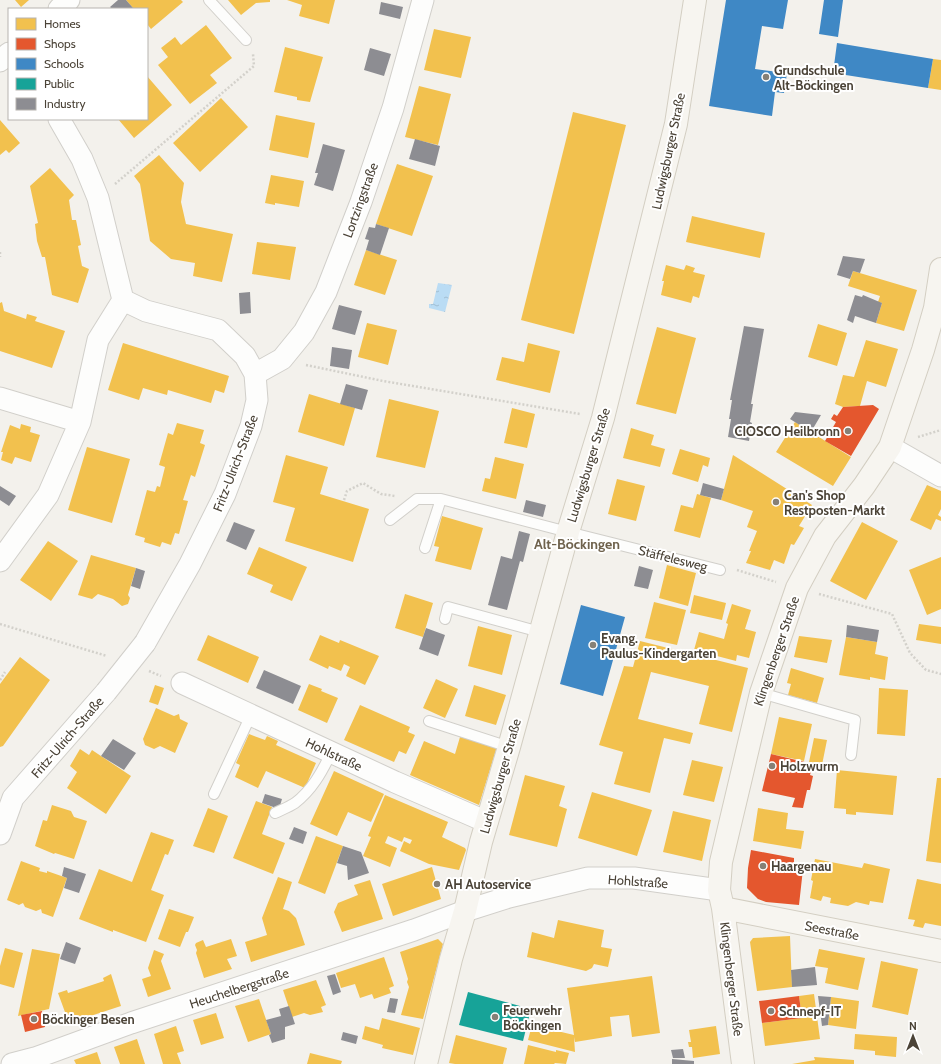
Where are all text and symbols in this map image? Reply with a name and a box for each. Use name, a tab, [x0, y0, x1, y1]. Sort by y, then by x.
legend	[8, 8, 148, 120]
text: Homes	[44, 16, 81, 31]
text: Shops	[44, 36, 76, 51]
text: Schools	[44, 56, 84, 71]
place label: Grundschule Alt-Böckingen	[774, 62, 854, 93]
marker: Grundschule Alt-Böckingen	[761, 72, 771, 82]
text: Public	[44, 76, 75, 91]
street label: Ludwigsburger Straße	[648, 91, 688, 211]
text: Industry	[44, 96, 85, 111]
street label: Lortzingstraße	[339, 160, 381, 240]
street label: Ludwigsburger Straße	[563, 406, 613, 524]
street label: Fritz-Ulrich-Straße	[209, 412, 261, 514]
place label: CIOSCO Heilbronn	[734, 423, 840, 439]
marker: CIOSCO Heilbronn	[843, 426, 853, 436]
place label: Can's Shop Restposten-Markt	[784, 487, 885, 518]
marker: Can's Shop Restposten-Markt	[771, 497, 781, 507]
district label: Alt-Böckingen	[534, 535, 620, 553]
street label: Stäffelesweg	[637, 542, 710, 574]
street label: Klingenberger Straße	[750, 594, 802, 708]
place label: Evang. Paulus-Kindergarten	[601, 630, 716, 661]
marker: Evang. Paulus-Kindergarten	[588, 640, 598, 650]
street label: Fritz-Ulrich-Straße	[27, 693, 107, 781]
street label: Ludwigsburger Straße	[476, 716, 524, 835]
street label: Hohlstraße	[303, 734, 365, 774]
place label: Holzwurm	[780, 758, 838, 774]
marker: Holzwurm	[767, 761, 777, 771]
place label: Haargenau	[771, 858, 831, 874]
marker: Haargenau	[758, 861, 768, 871]
street label: Hohlstraße	[607, 871, 669, 891]
place label: AH Autoservice	[445, 876, 531, 892]
marker: AH Autoservice	[432, 879, 442, 889]
street label: Seestraße	[803, 917, 861, 943]
street label: Klingenberger Straße	[717, 921, 747, 1037]
street label: Heuchelbergstraße	[187, 964, 291, 1012]
place label: Feuerwehr Böckingen	[503, 1002, 562, 1033]
place label: Schnepf-IT	[779, 1003, 841, 1019]
marker: Schnepf-IT	[766, 1006, 776, 1016]
place label: Böckinger Besen	[42, 1011, 135, 1027]
marker: Feuerwehr Böckingen	[490, 1012, 500, 1022]
marker: Böckinger Besen	[29, 1014, 39, 1024]
north arrow	[893, 1016, 933, 1056]
text: N	[909, 1019, 917, 1033]

